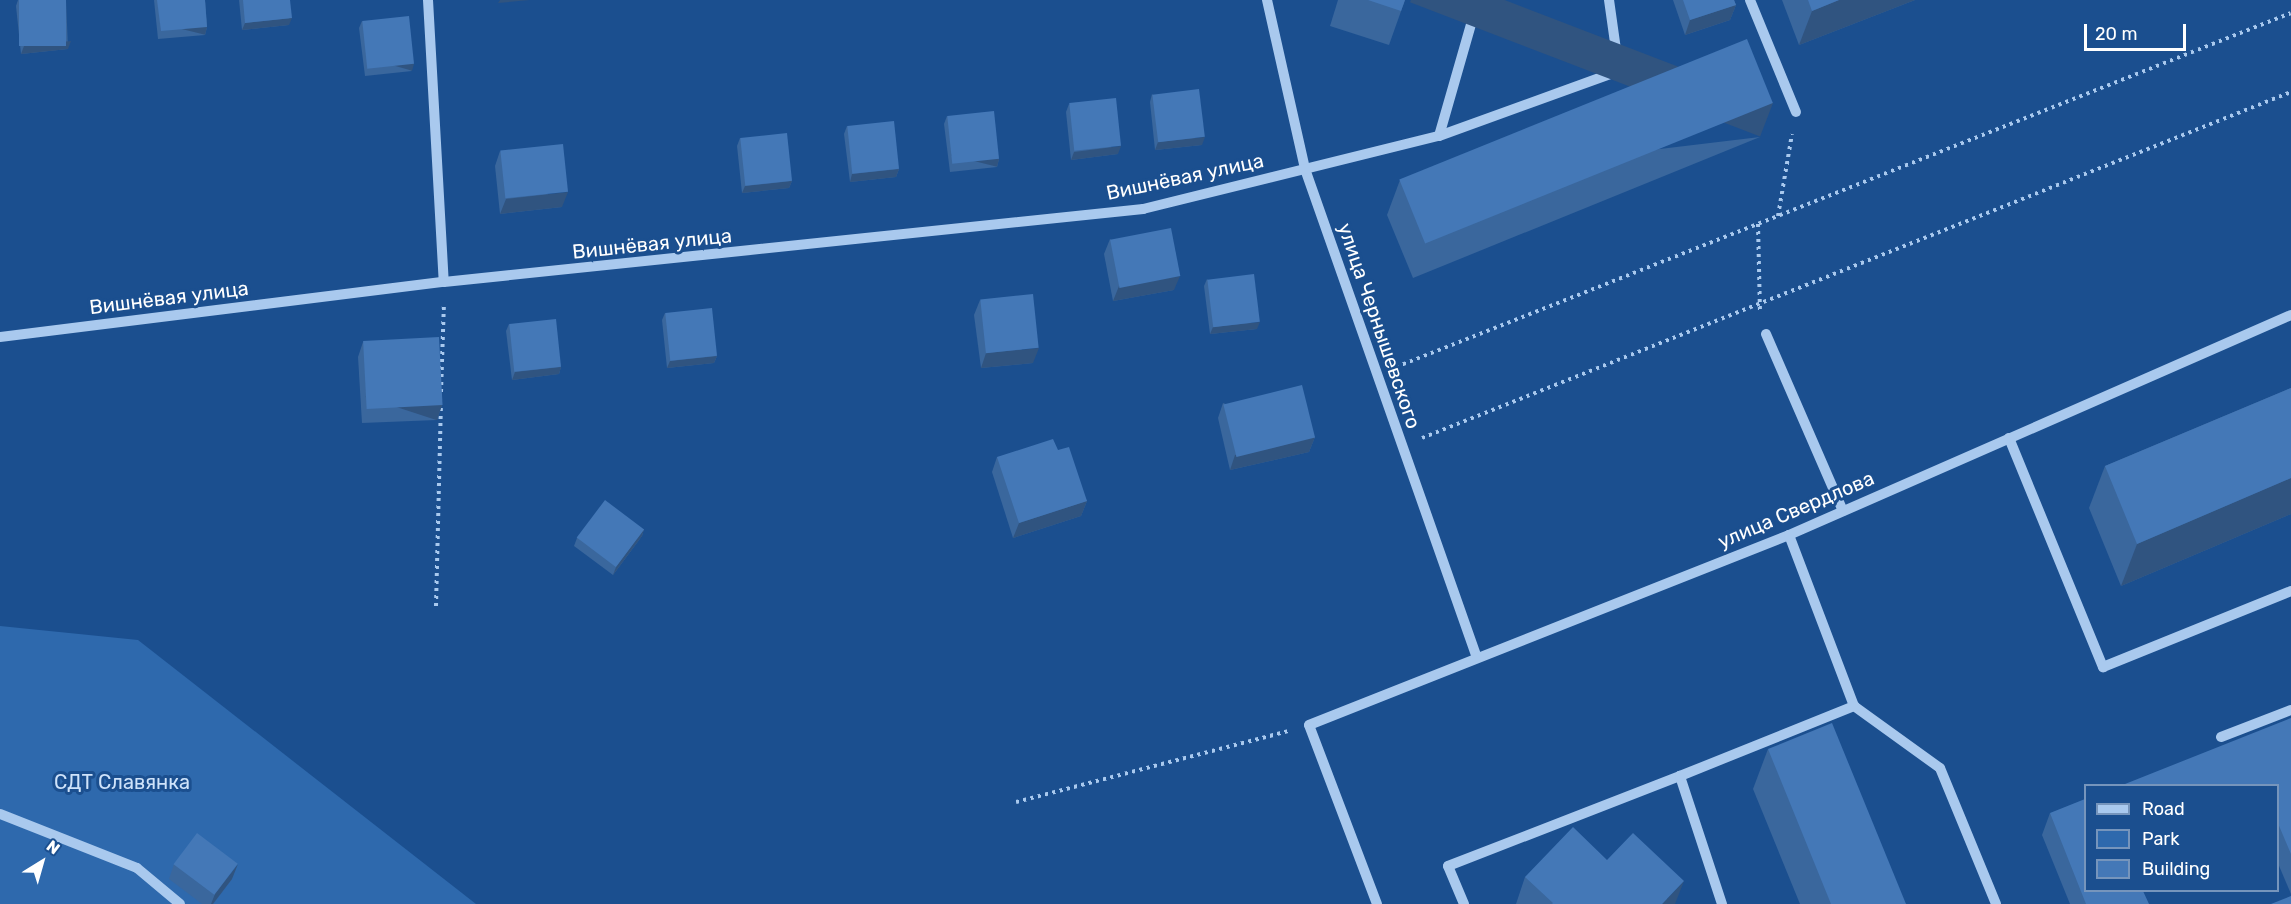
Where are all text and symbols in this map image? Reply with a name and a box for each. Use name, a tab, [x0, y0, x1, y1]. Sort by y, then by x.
scale bar	[2087, 12, 2189, 50]
text: 20 m	[2095, 23, 2137, 45]
street label: Вишнёвая улица	[1104, 149, 1266, 205]
street label: улица Чернышевского	[1333, 220, 1425, 432]
street label: Вишнёвая улица	[571, 224, 733, 264]
street label: Вишнёвая улица	[88, 276, 250, 320]
street label: улица Свердлова	[1714, 466, 1878, 554]
park label: СДТ Славянка	[54, 770, 190, 794]
legend	[2084, 784, 2279, 892]
text: Road	[2142, 798, 2185, 820]
text: Park	[2142, 828, 2179, 850]
north arrow	[12, 832, 72, 892]
text: N	[43, 836, 63, 858]
text: Building	[2142, 858, 2210, 880]

